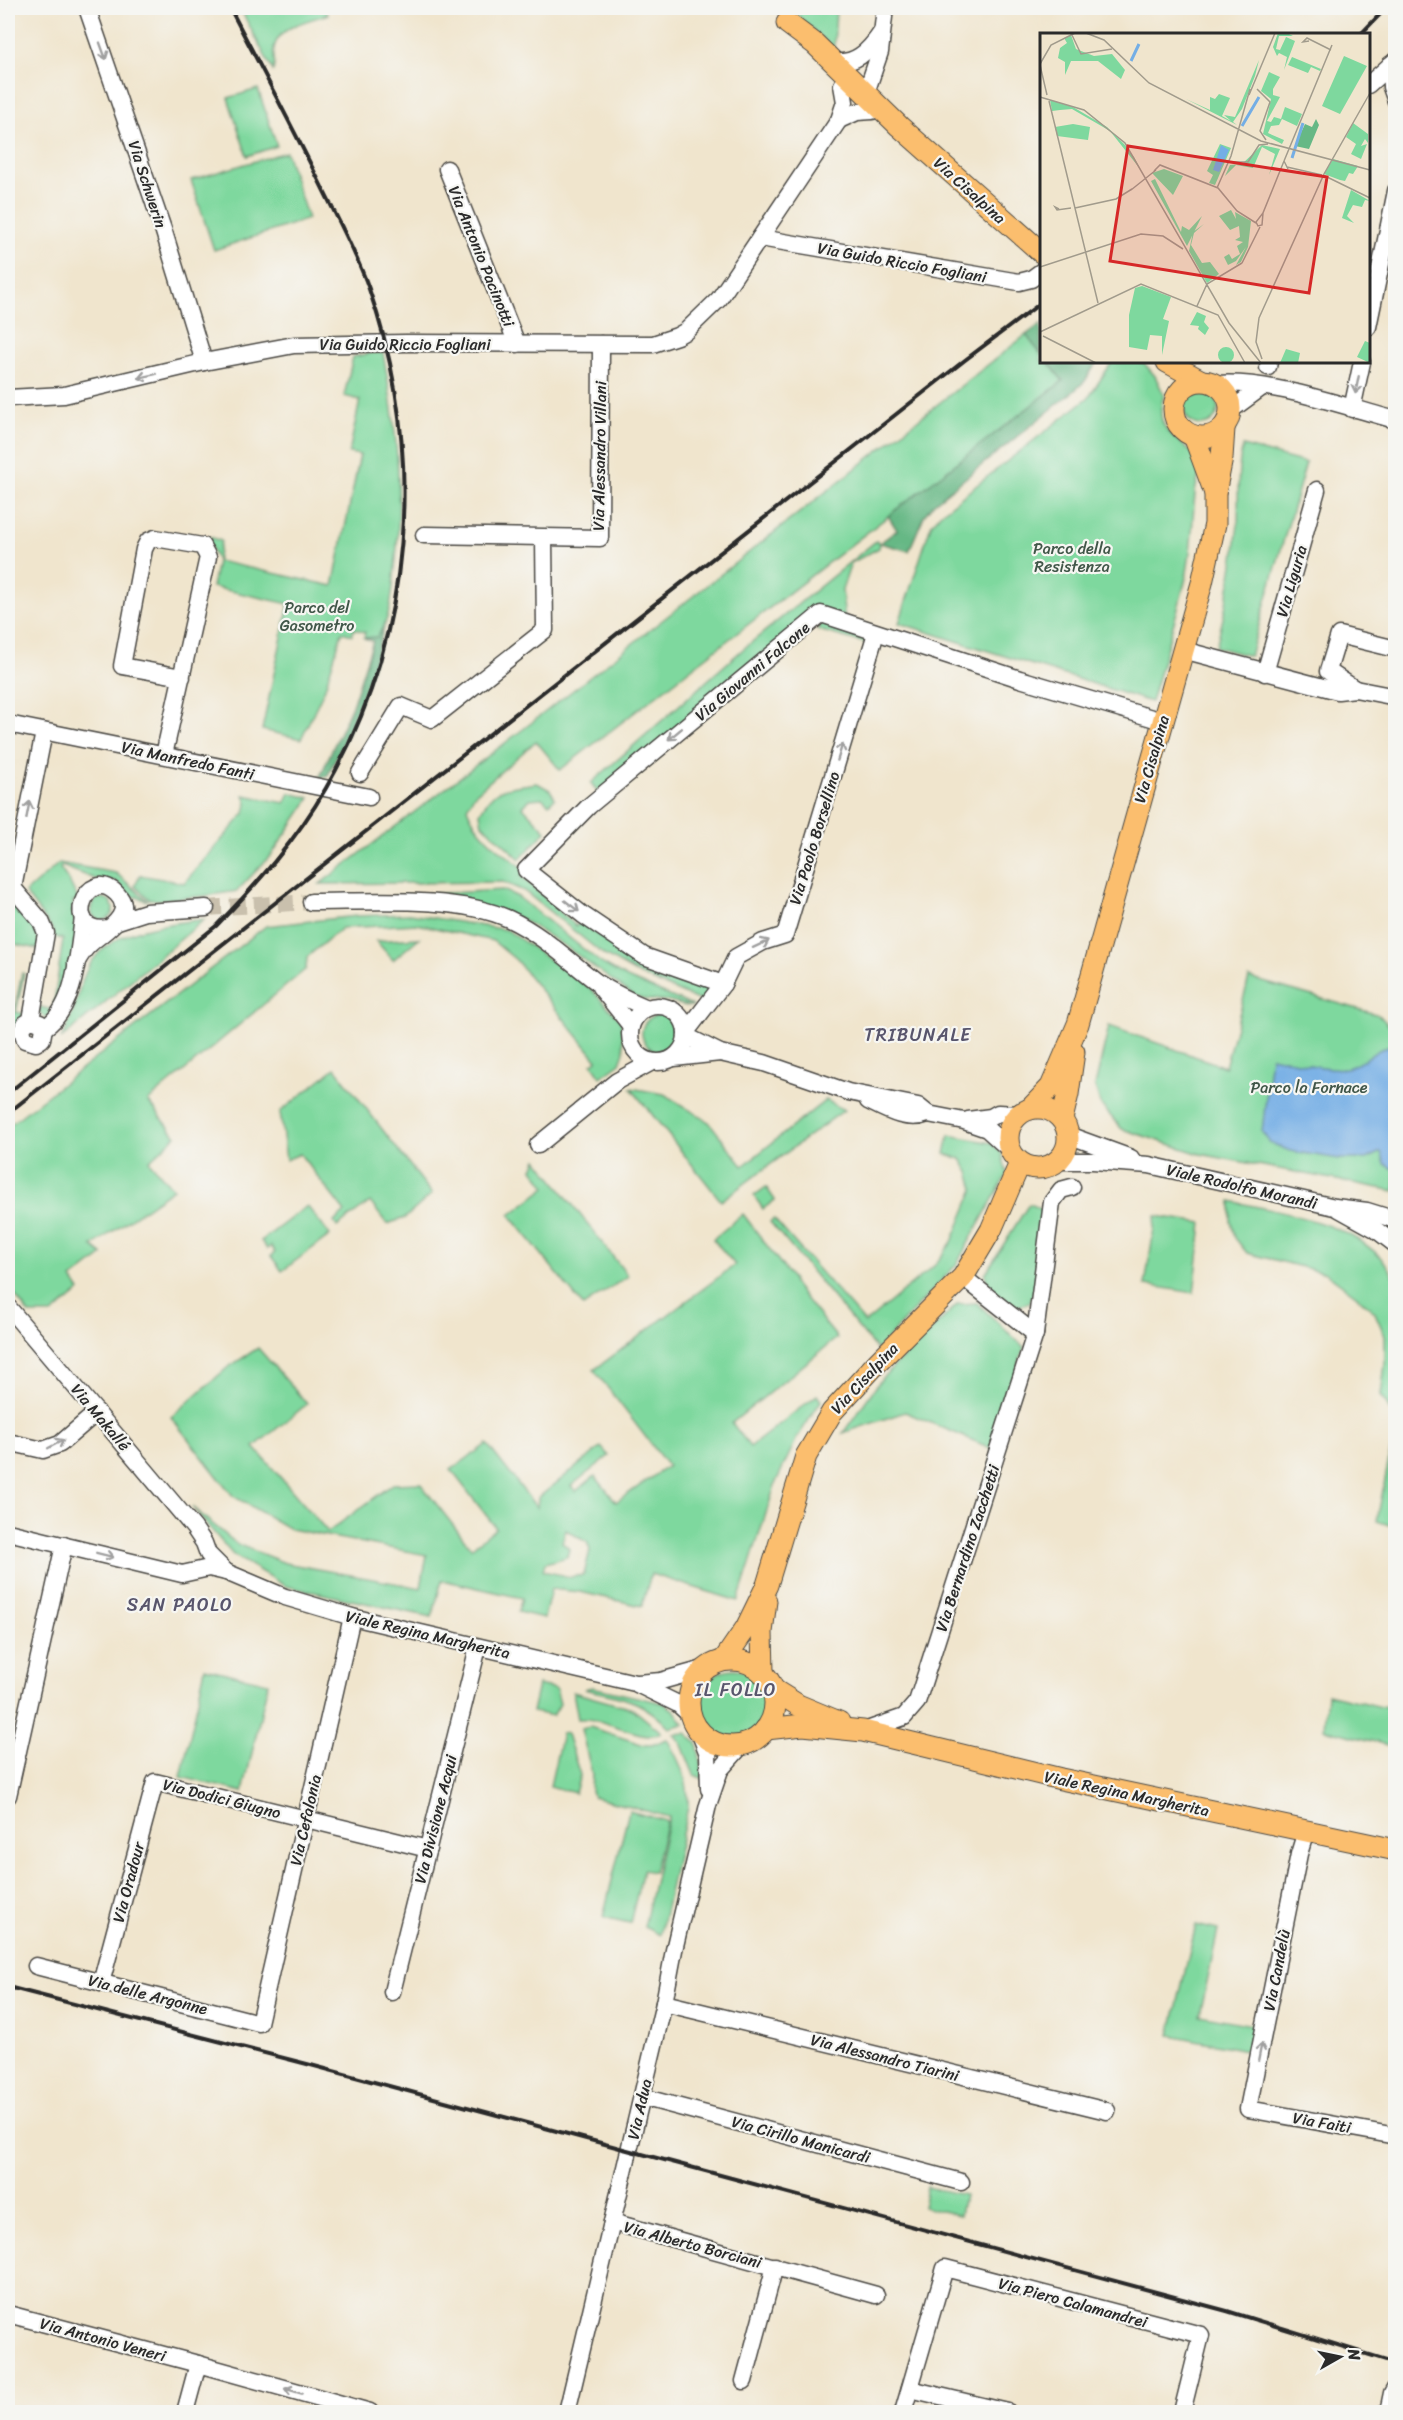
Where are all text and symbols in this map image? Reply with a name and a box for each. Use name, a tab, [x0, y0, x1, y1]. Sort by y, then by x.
inset map	[1040, 33, 1370, 363]
one-way arrow	[98, 41, 109, 60]
street label: Via Schwerin	[120, 136, 175, 232]
street label: Via Cisalpina	[927, 149, 1013, 231]
street label: Via Antonio Pacinotti	[440, 181, 523, 332]
street label: Via Guido Riccio Fogliani	[815, 233, 989, 292]
street label: Via Guido Riccio Fogliani	[319, 330, 491, 359]
one-way arrow	[138, 371, 157, 382]
one-way arrow	[1351, 375, 1362, 394]
street label: Via Alessandro Villani	[584, 380, 615, 531]
park label: Parco della Resistenza	[1033, 534, 1111, 581]
street label: Via Liguria	[1267, 542, 1316, 621]
park label: Parco del Gasometro	[280, 593, 354, 640]
street label: Via Giovanni Falcone	[688, 614, 817, 729]
street label: Via Cisalpina	[1125, 712, 1178, 806]
one-way arrow	[667, 728, 683, 741]
street label: Via Manfredo Fanti	[119, 732, 258, 789]
one-way arrow	[835, 743, 846, 762]
street label: Via Paolo Borsellino	[780, 768, 849, 908]
one-way arrow	[23, 801, 34, 820]
one-way arrow	[563, 900, 579, 913]
one-way arrow	[752, 937, 770, 949]
district label: TRIBUNALE	[864, 1019, 972, 1051]
park label: Parco la Fornace	[1250, 1073, 1368, 1102]
street label: Viale Rodolfo Morandi	[1164, 1155, 1321, 1218]
street label: Via Cisalpina	[823, 1336, 906, 1421]
street label: Via Makallé	[63, 1377, 138, 1458]
one-way arrow	[47, 1437, 65, 1449]
street label: Via Bernardino Zacchetti	[927, 1460, 1008, 1636]
one-way arrow	[95, 1550, 114, 1562]
district label: SAN PAOLO	[127, 1589, 233, 1621]
street label: Viale Regina Margherita	[343, 1601, 513, 1668]
district label: IL FOLLO	[694, 1674, 777, 1706]
street label: Via Divisione Acqui	[405, 1751, 466, 1887]
street label: Viale Regina Margherita	[1042, 1762, 1212, 1825]
street label: Via Dodici Giugno	[160, 1770, 284, 1827]
street label: Via Cefalonia	[281, 1772, 330, 1869]
street label: Via Oradour	[104, 1837, 154, 1926]
street label: Via Candelù	[1254, 1926, 1299, 2013]
street label: Via delle Argonne	[85, 1966, 211, 2023]
street label: Via Alessandro Tiarini	[808, 2025, 963, 2090]
one-way arrow	[1255, 2042, 1266, 2062]
street label: Via Adua	[618, 2076, 661, 2142]
street label: Via Faiti	[1290, 2103, 1354, 2142]
street label: Via Cirillo Manicardi	[728, 2107, 874, 2172]
street label: Via Alberto Borciani	[621, 2212, 766, 2277]
street label: Via Piero Calamandrei	[995, 2269, 1151, 2336]
street label: Via Antonio Veneri	[37, 2309, 170, 2370]
north arrow	[1310, 2327, 1370, 2387]
text: N	[1339, 2346, 1370, 2363]
one-way arrow	[284, 2385, 303, 2396]

